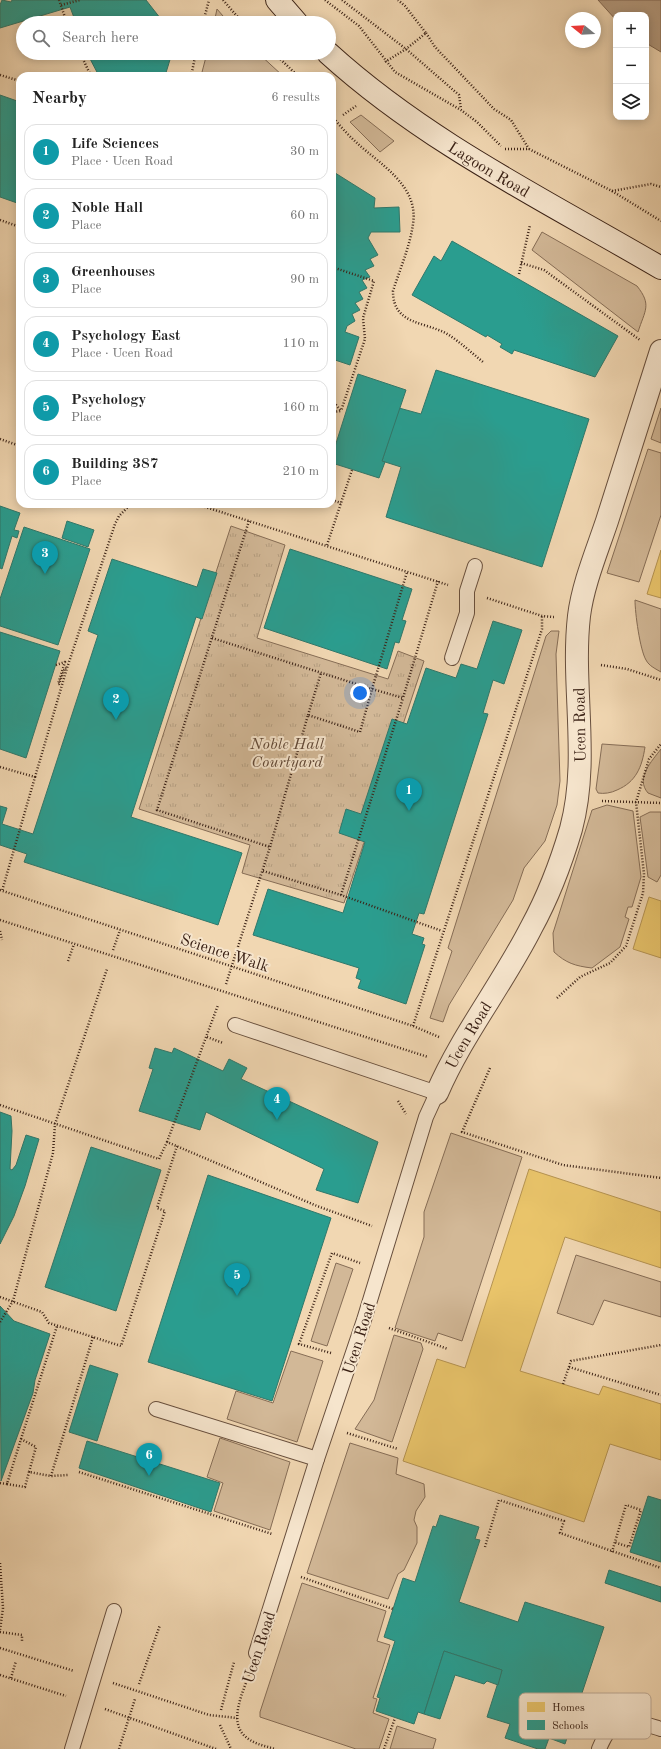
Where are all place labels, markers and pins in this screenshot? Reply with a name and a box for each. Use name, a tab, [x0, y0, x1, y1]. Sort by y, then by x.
pin: 3	[32, 541, 58, 574]
pin: 2	[103, 687, 129, 720]
pin: 1	[396, 778, 422, 811]
pin: 4	[264, 1087, 290, 1120]
pin: 5	[224, 1263, 250, 1296]
pin: 6	[136, 1443, 162, 1476]

